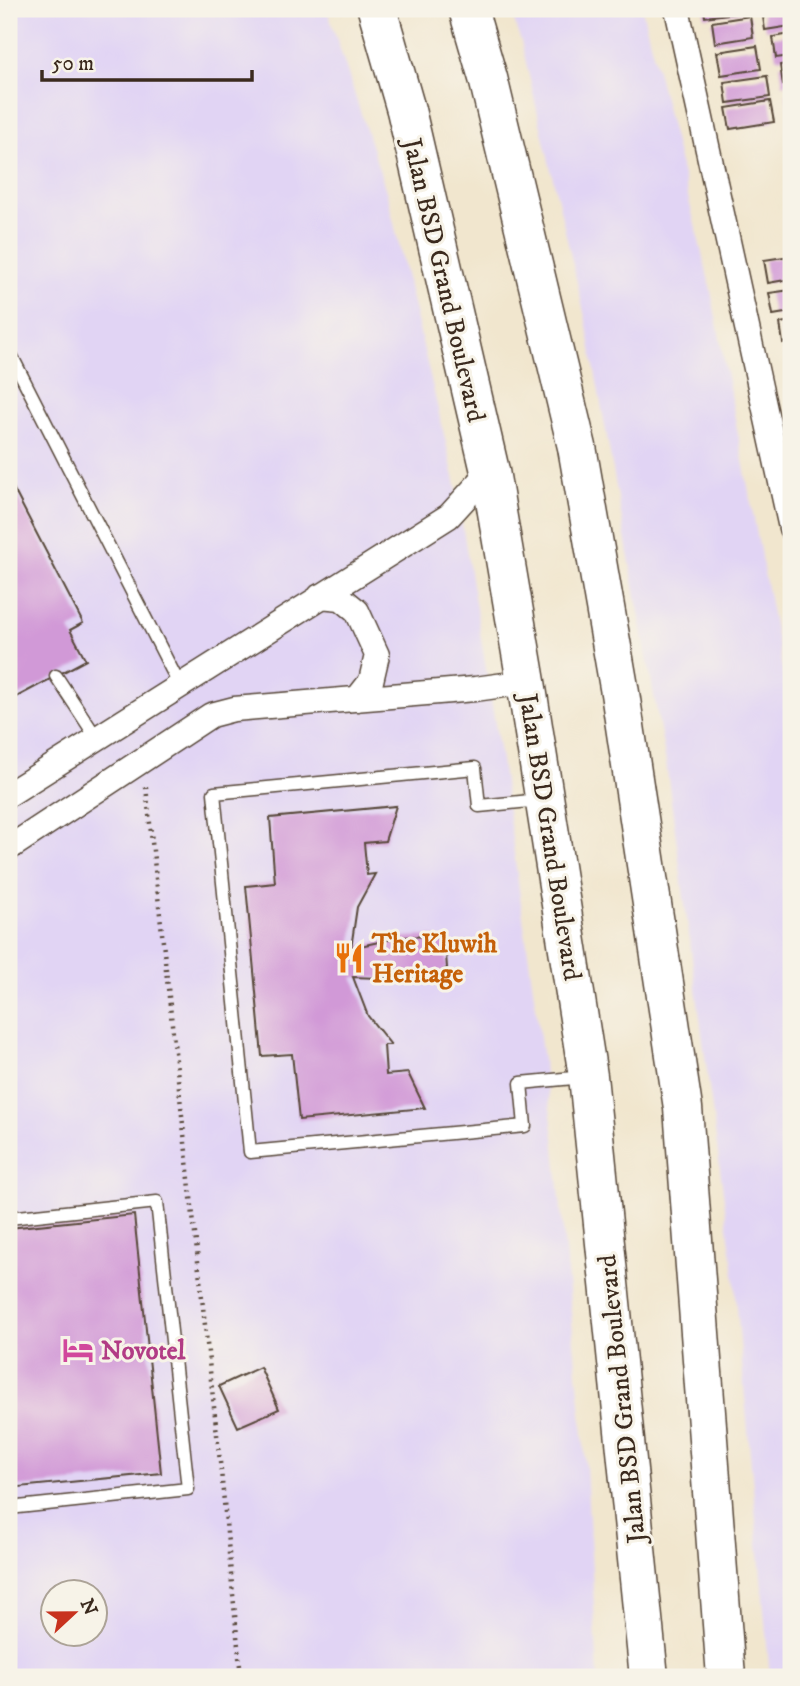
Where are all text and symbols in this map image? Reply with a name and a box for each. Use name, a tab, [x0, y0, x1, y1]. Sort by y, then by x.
scale bar	[42, 38, 252, 82]
text: 50 m	[52, 51, 94, 77]
street label: Jalan BSD Grand Boulevard	[394, 133, 492, 425]
street label: Jalan BSD Grand Boulevard	[510, 689, 589, 983]
place label: The Kluwih Heritage	[371, 928, 497, 991]
restaurant icon: The Kluwih Heritage	[332, 941, 366, 975]
street label: Jalan BSD Grand Boulevard	[591, 1253, 654, 1547]
hotel icon: Novotel	[61, 1333, 95, 1367]
place label: Novotel	[101, 1335, 187, 1368]
north arrow	[38, 1578, 108, 1648]
text: N	[75, 1596, 102, 1619]

